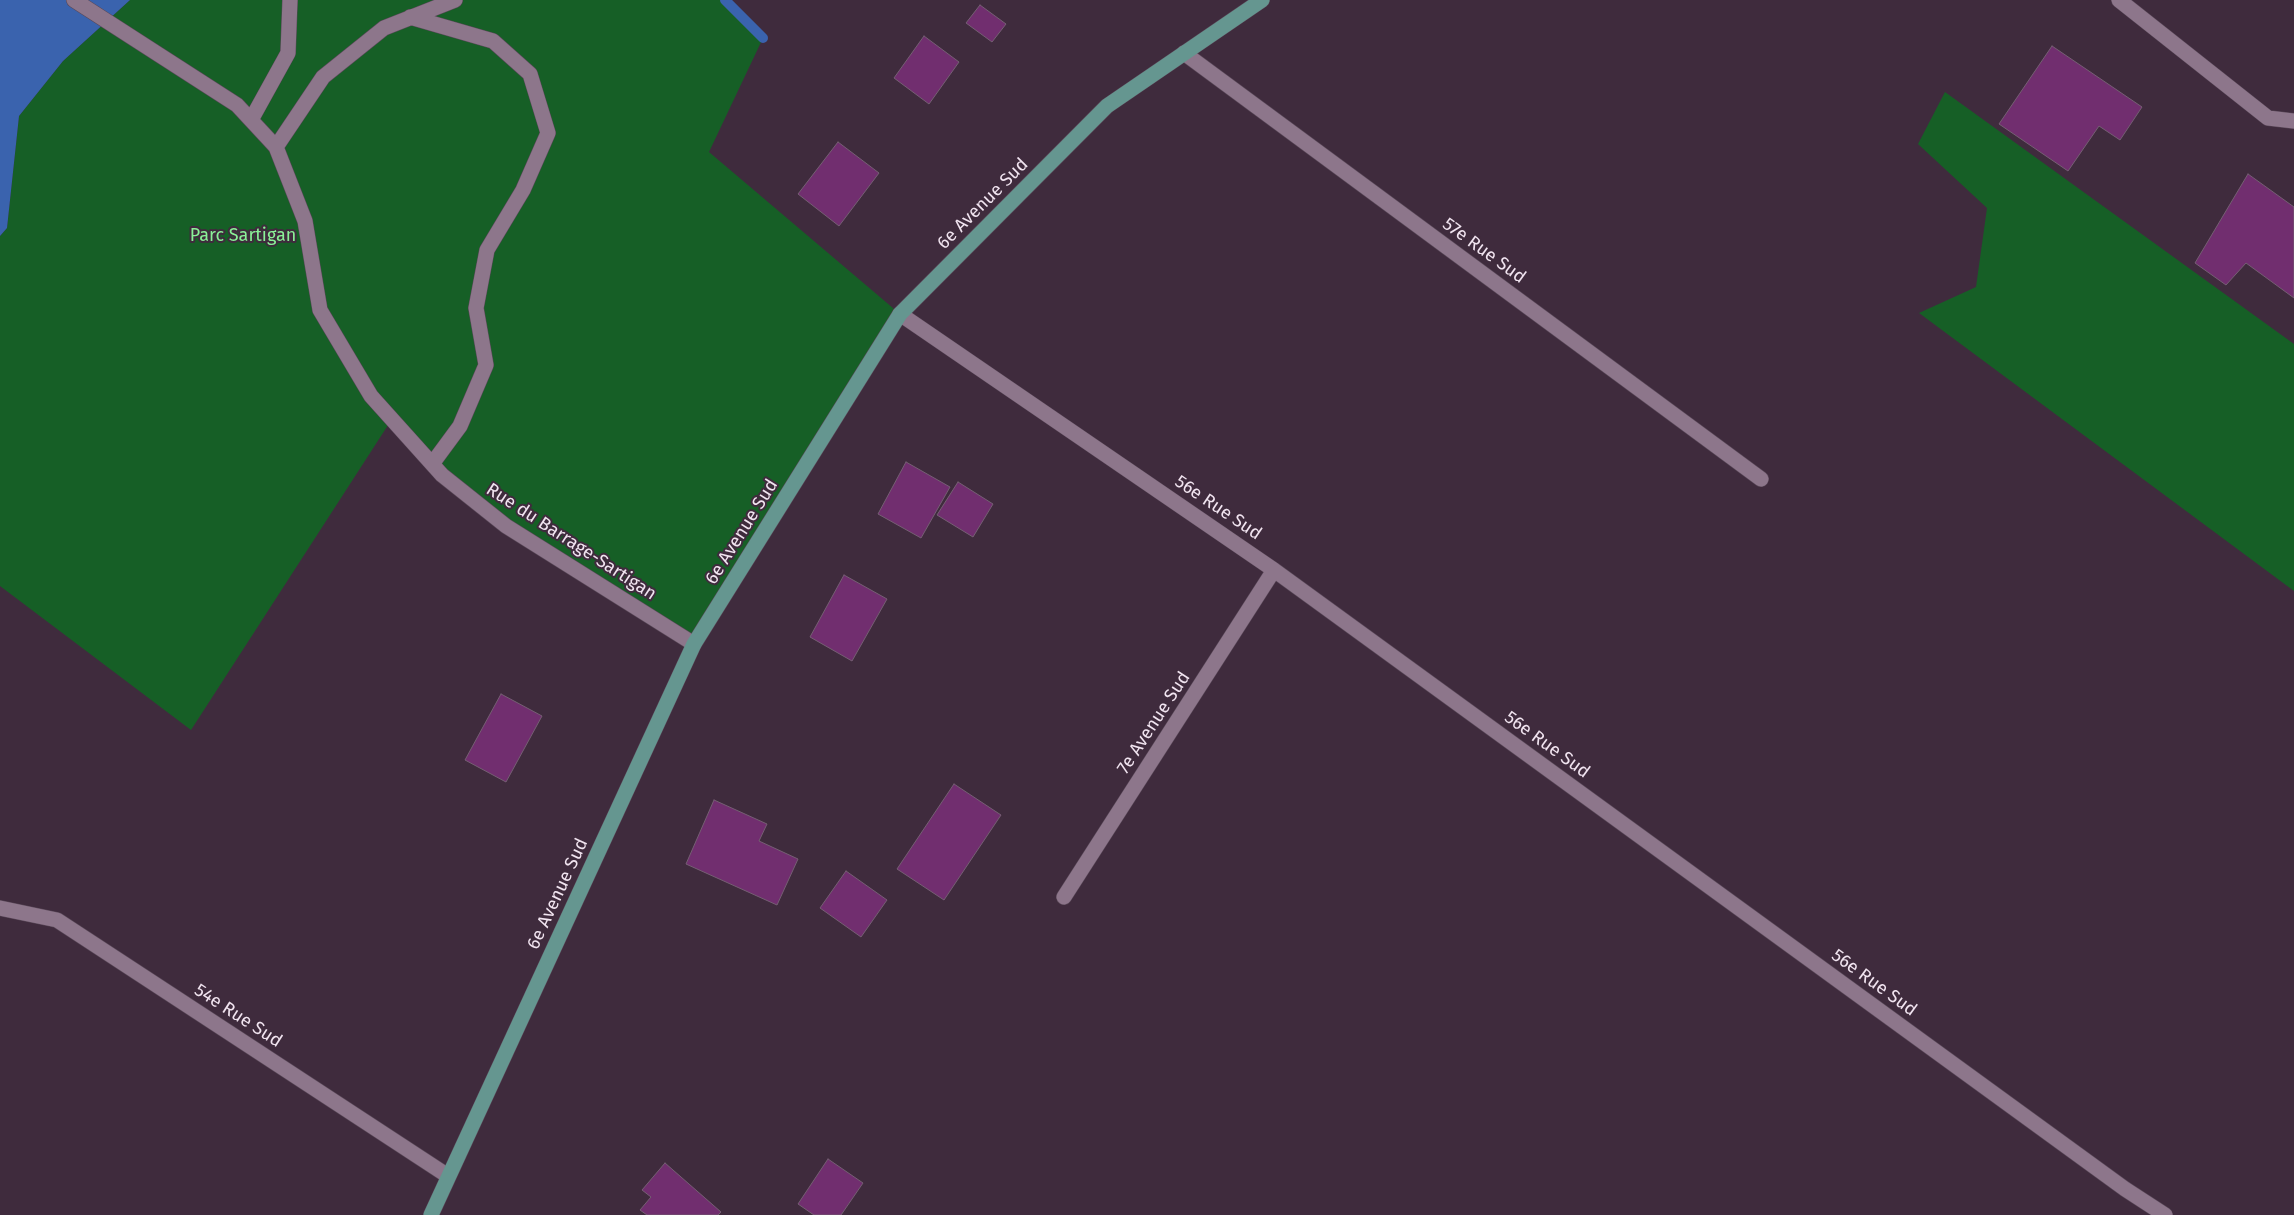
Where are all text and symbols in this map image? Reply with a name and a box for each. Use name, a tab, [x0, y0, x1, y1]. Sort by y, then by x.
street label: 6e Avenue Sud	[933, 154, 1033, 254]
street label: 57e Rue Sud	[1438, 214, 1530, 288]
park label: Parc Sartigan	[190, 225, 296, 247]
street label: 56e Rue Sud	[1170, 471, 1266, 545]
street label: 6e Avenue Sud	[701, 476, 783, 588]
street label: Rue du Barrage-Sartigan	[482, 479, 660, 605]
street label: 7e Avenue Sud	[1113, 668, 1195, 778]
street label: 56e Rue Sud	[1500, 707, 1594, 783]
street label: 6e Avenue Sud	[523, 835, 593, 953]
street label: 56e Rue Sud	[1827, 945, 1921, 1021]
street label: 54e Rue Sud	[190, 980, 286, 1052]

